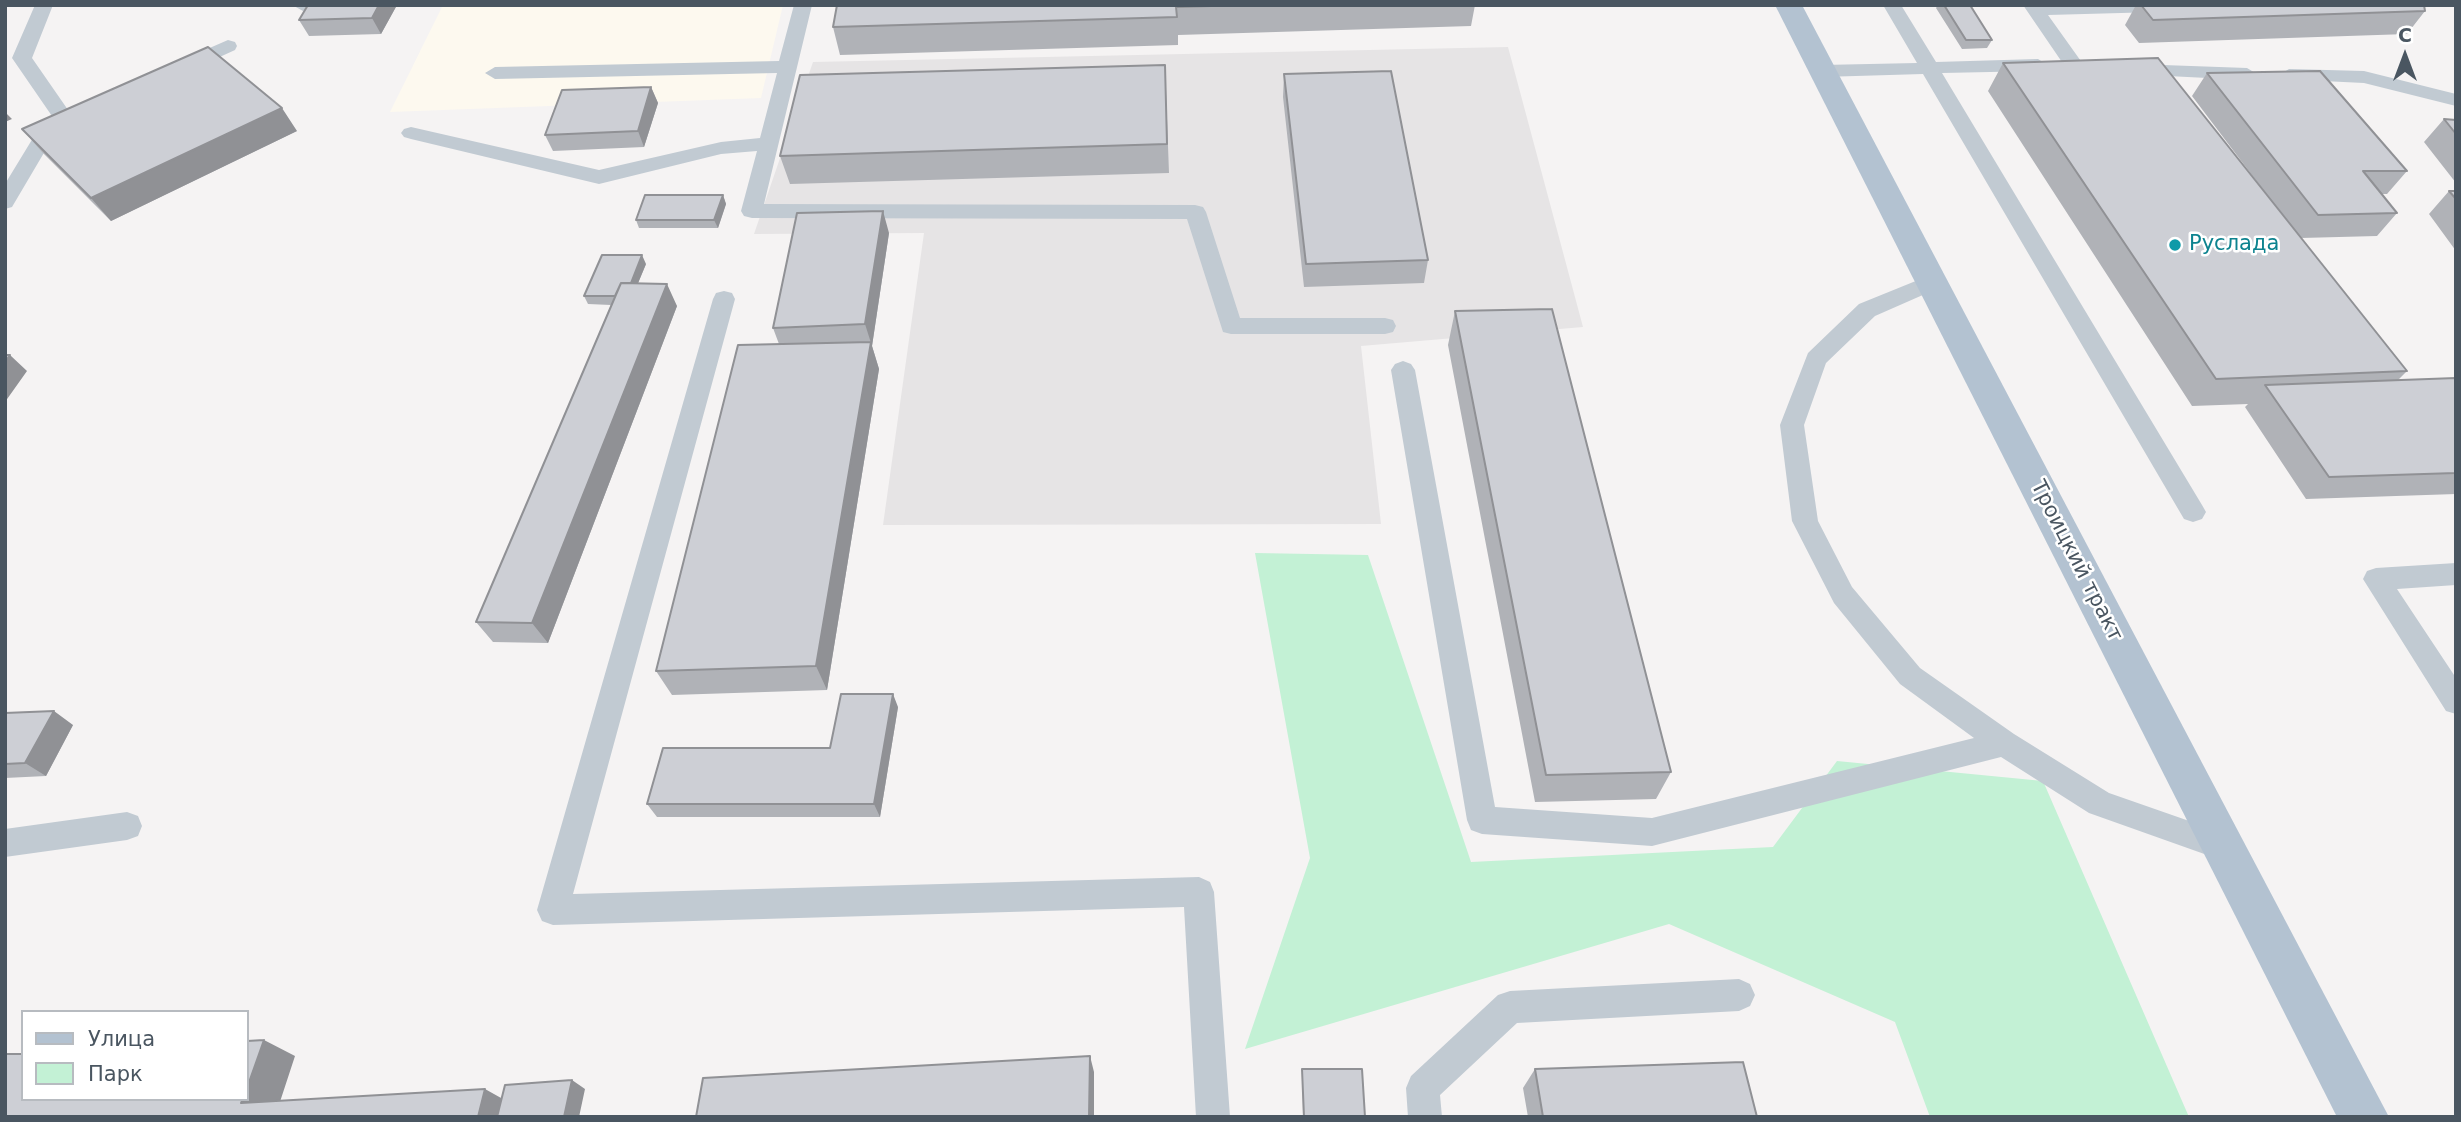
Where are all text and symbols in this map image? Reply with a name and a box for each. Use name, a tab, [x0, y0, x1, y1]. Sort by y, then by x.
north arrow	[2370, 21, 2440, 91]
text: С	[2398, 24, 2412, 46]
place label: Руслада	[2189, 232, 2279, 258]
marker: Руслада	[2167, 237, 2183, 253]
street label: Троицкий тракт	[2025, 476, 2127, 646]
legend	[21, 1010, 248, 1101]
text: Улица	[88, 1027, 155, 1051]
text: Парк	[88, 1062, 143, 1086]

